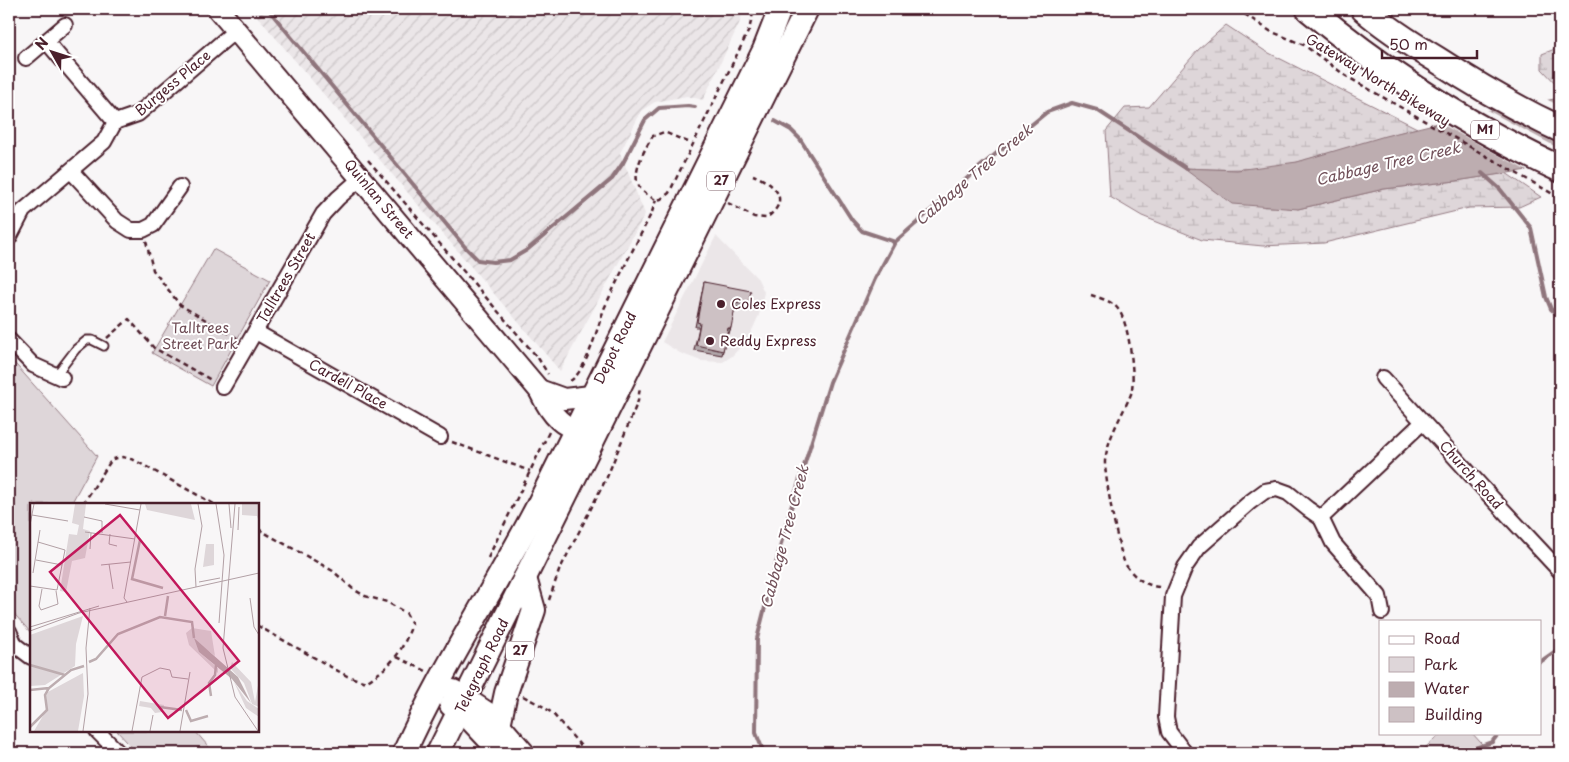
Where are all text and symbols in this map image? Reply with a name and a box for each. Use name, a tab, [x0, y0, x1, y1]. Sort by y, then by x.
north arrow	[28, 28, 78, 78]
street label: Gateway North Bikeway	[1302, 28, 1454, 131]
scale bar	[1382, 28, 1476, 60]
text: 50 m	[1389, 32, 1428, 55]
text: N	[30, 33, 53, 54]
street label: Burgess Place	[130, 44, 215, 121]
water label: Cabbage Tree Creek	[909, 117, 1038, 230]
road number: M1	[1471, 120, 1499, 140]
water label: Cabbage Tree Creek	[1313, 135, 1463, 190]
street label: Quinlan Street	[340, 154, 419, 243]
road number: 27	[707, 172, 735, 190]
street label: Talltrees Street	[251, 228, 320, 327]
place label: Coles Express	[731, 293, 821, 314]
marker: Coles Express	[715, 298, 727, 310]
street label: Depot Road	[588, 308, 641, 388]
park label: Talltrees Street Park	[162, 317, 239, 354]
place label: Reddy Express	[720, 330, 817, 351]
marker: Reddy Express	[704, 335, 716, 347]
street label: Cardell Place	[305, 353, 391, 414]
street label: Church Road	[1435, 436, 1508, 514]
water label: Cabbage Tree Creek	[753, 461, 814, 611]
inset map	[30, 503, 259, 732]
street label: Telegraph Road	[449, 615, 514, 717]
legend	[1379, 620, 1542, 734]
text: Road	[1424, 626, 1460, 649]
road number: 27	[506, 641, 534, 660]
text: Park	[1424, 652, 1458, 675]
text: Water	[1424, 676, 1469, 699]
text: Building	[1424, 702, 1483, 725]

